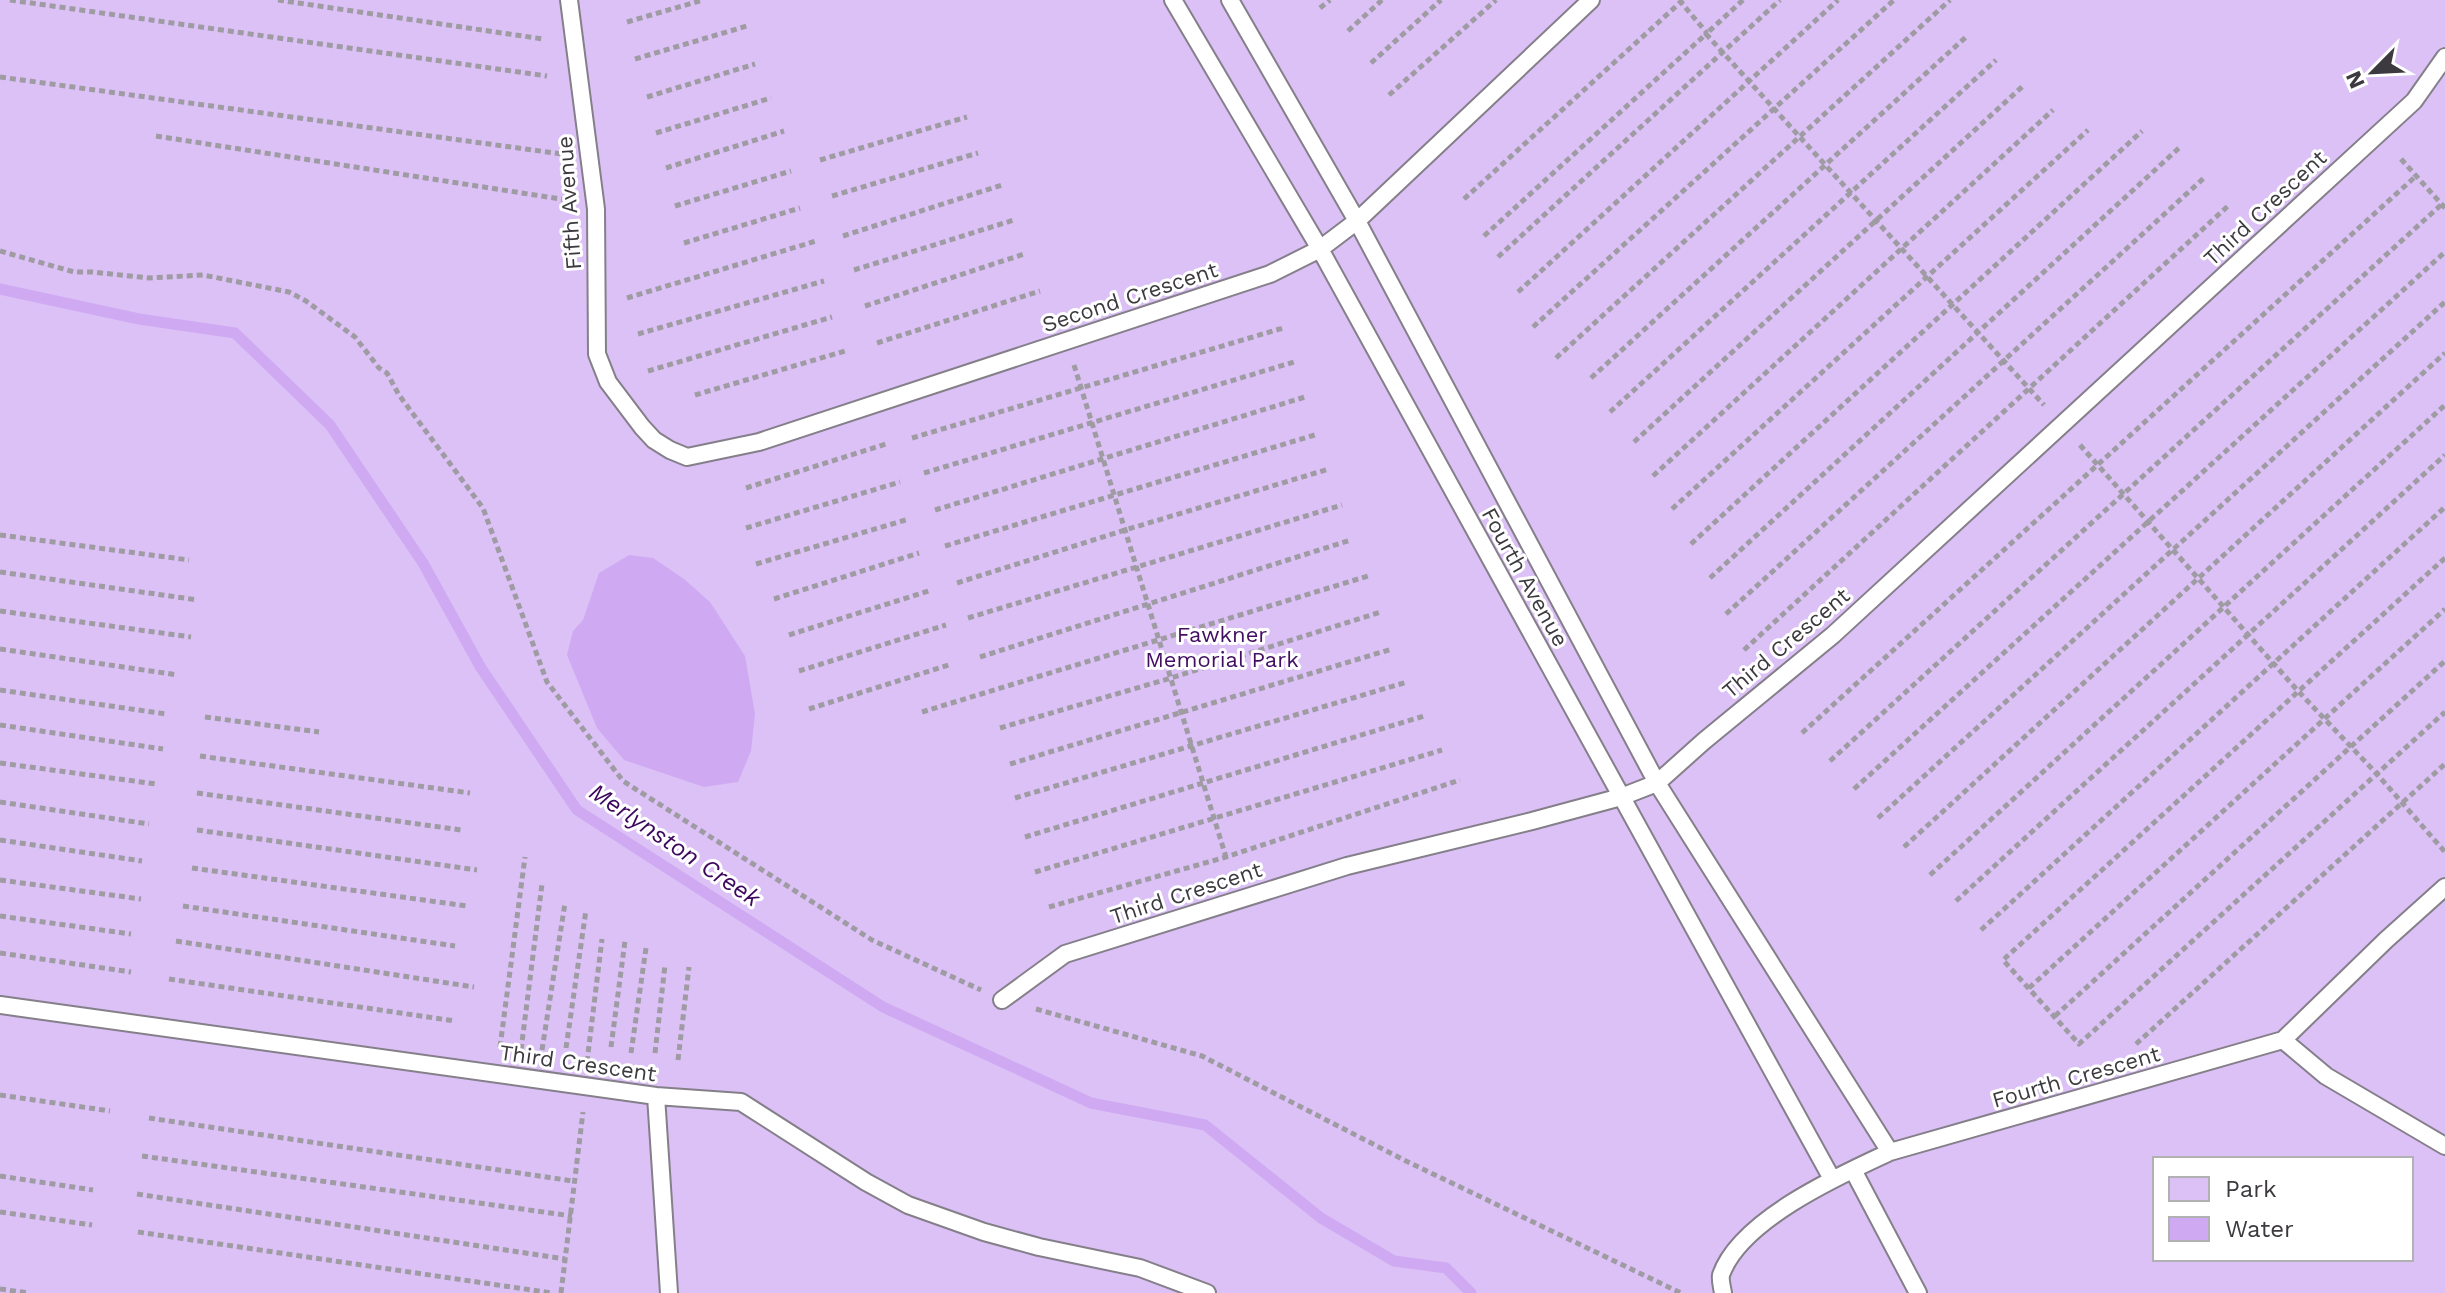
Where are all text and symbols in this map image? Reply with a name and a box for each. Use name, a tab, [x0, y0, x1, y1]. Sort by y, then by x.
north arrow	[2333, 32, 2413, 112]
text: N	[2340, 67, 2370, 92]
street label: Fifth Avenue	[552, 135, 586, 271]
street label: Third Crescent	[2199, 145, 2331, 271]
street label: Second Crescent	[1039, 257, 1221, 337]
street label: Fourth Avenue	[1477, 503, 1573, 651]
street label: Third Crescent	[1717, 583, 1855, 703]
park label: Fawkner Memorial Park	[1145, 622, 1299, 672]
water label: Merlynston Creek	[584, 777, 767, 913]
street label: Third Crescent	[1107, 857, 1265, 929]
street label: Third Crescent	[498, 1040, 658, 1086]
street label: Fourth Crescent	[1989, 1041, 2163, 1113]
legend	[2153, 1157, 2413, 1261]
text: Park	[2225, 1175, 2277, 1203]
text: Water	[2225, 1215, 2294, 1243]

